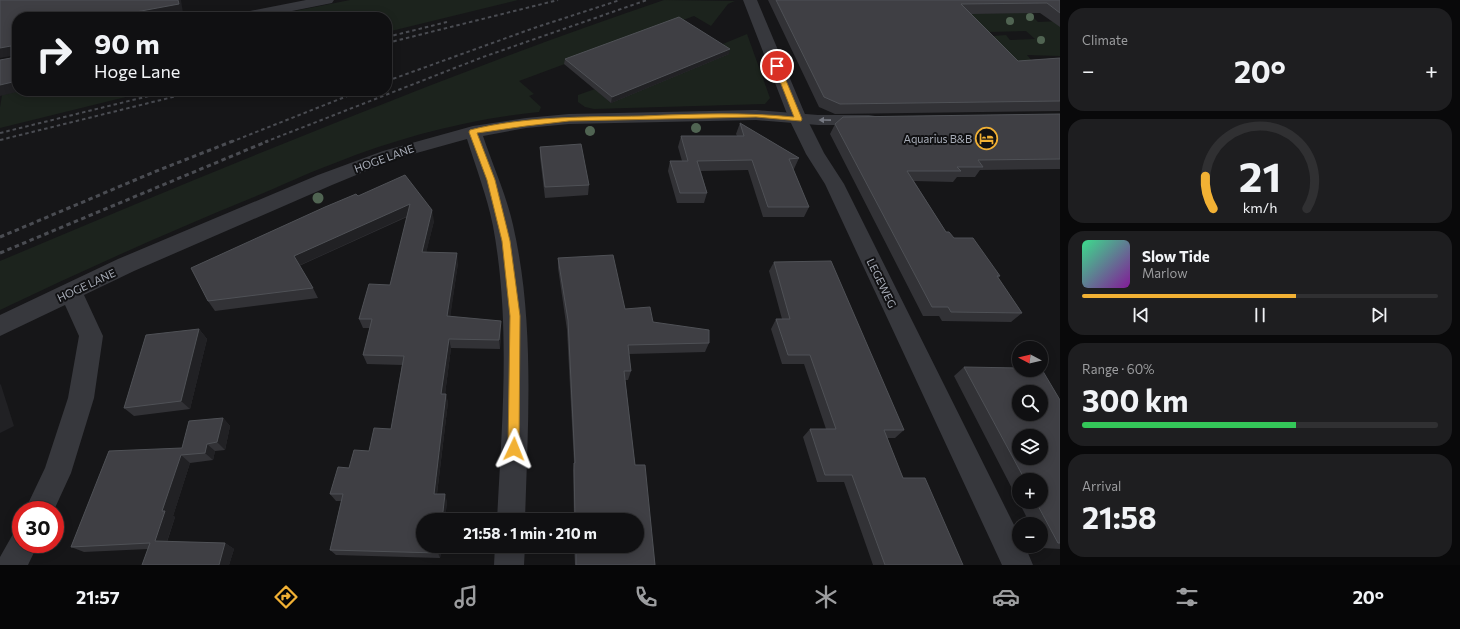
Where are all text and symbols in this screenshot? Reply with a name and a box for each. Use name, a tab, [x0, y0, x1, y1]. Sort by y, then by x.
text: 90 m	[94, 26, 160, 60]
icon: right	[28, 28, 80, 80]
text: Climate	[1082, 32, 1128, 48]
pin	[760, 49, 794, 83]
text: 20°	[1234, 52, 1286, 89]
icon: arrive	[766, 55, 788, 77]
text: −	[1082, 57, 1095, 84]
text: +	[1425, 57, 1438, 84]
text: Hoge Lane	[94, 60, 180, 82]
one-way arrow	[819, 117, 831, 124]
hotel icon: Aquarius B&B	[974, 125, 1000, 151]
place label: Aquarius B&B	[904, 132, 972, 145]
street label: HOGE LANE	[352, 141, 416, 175]
text: 21	[1239, 150, 1281, 201]
text: km/h	[1243, 198, 1277, 216]
text: Slow Tide	[1142, 247, 1210, 265]
street label: LEGEWEG	[864, 256, 900, 310]
text: Marlow	[1142, 265, 1188, 281]
street label: HOGE LANE	[55, 266, 117, 304]
icon: previous	[1130, 304, 1152, 326]
icon: pause	[1249, 304, 1271, 326]
icon: next	[1368, 304, 1390, 326]
north arrow	[1012, 341, 1048, 377]
map controls	[1012, 341, 1048, 553]
text: Range · 60%	[1082, 361, 1155, 377]
text: 300 km	[1082, 381, 1188, 418]
button: search	[1012, 385, 1048, 421]
position arrow	[493, 428, 535, 470]
button: layers	[1012, 429, 1048, 465]
button: +	[1012, 473, 1048, 509]
text: Arrival	[1082, 478, 1121, 494]
text: 21:58	[1082, 498, 1157, 535]
speed limit sign: 30	[12, 501, 64, 553]
button: −	[1012, 517, 1048, 553]
text: 21:58 · 1 min · 210 m	[463, 524, 597, 542]
icon: directions	[272, 583, 300, 611]
icon: music	[452, 583, 480, 611]
icon: phone	[632, 583, 660, 611]
icon: climate	[812, 583, 840, 611]
icon: car	[992, 583, 1020, 611]
icon: filters	[1173, 583, 1201, 611]
text: 21:57	[76, 586, 120, 608]
text: 20°	[1353, 586, 1384, 608]

